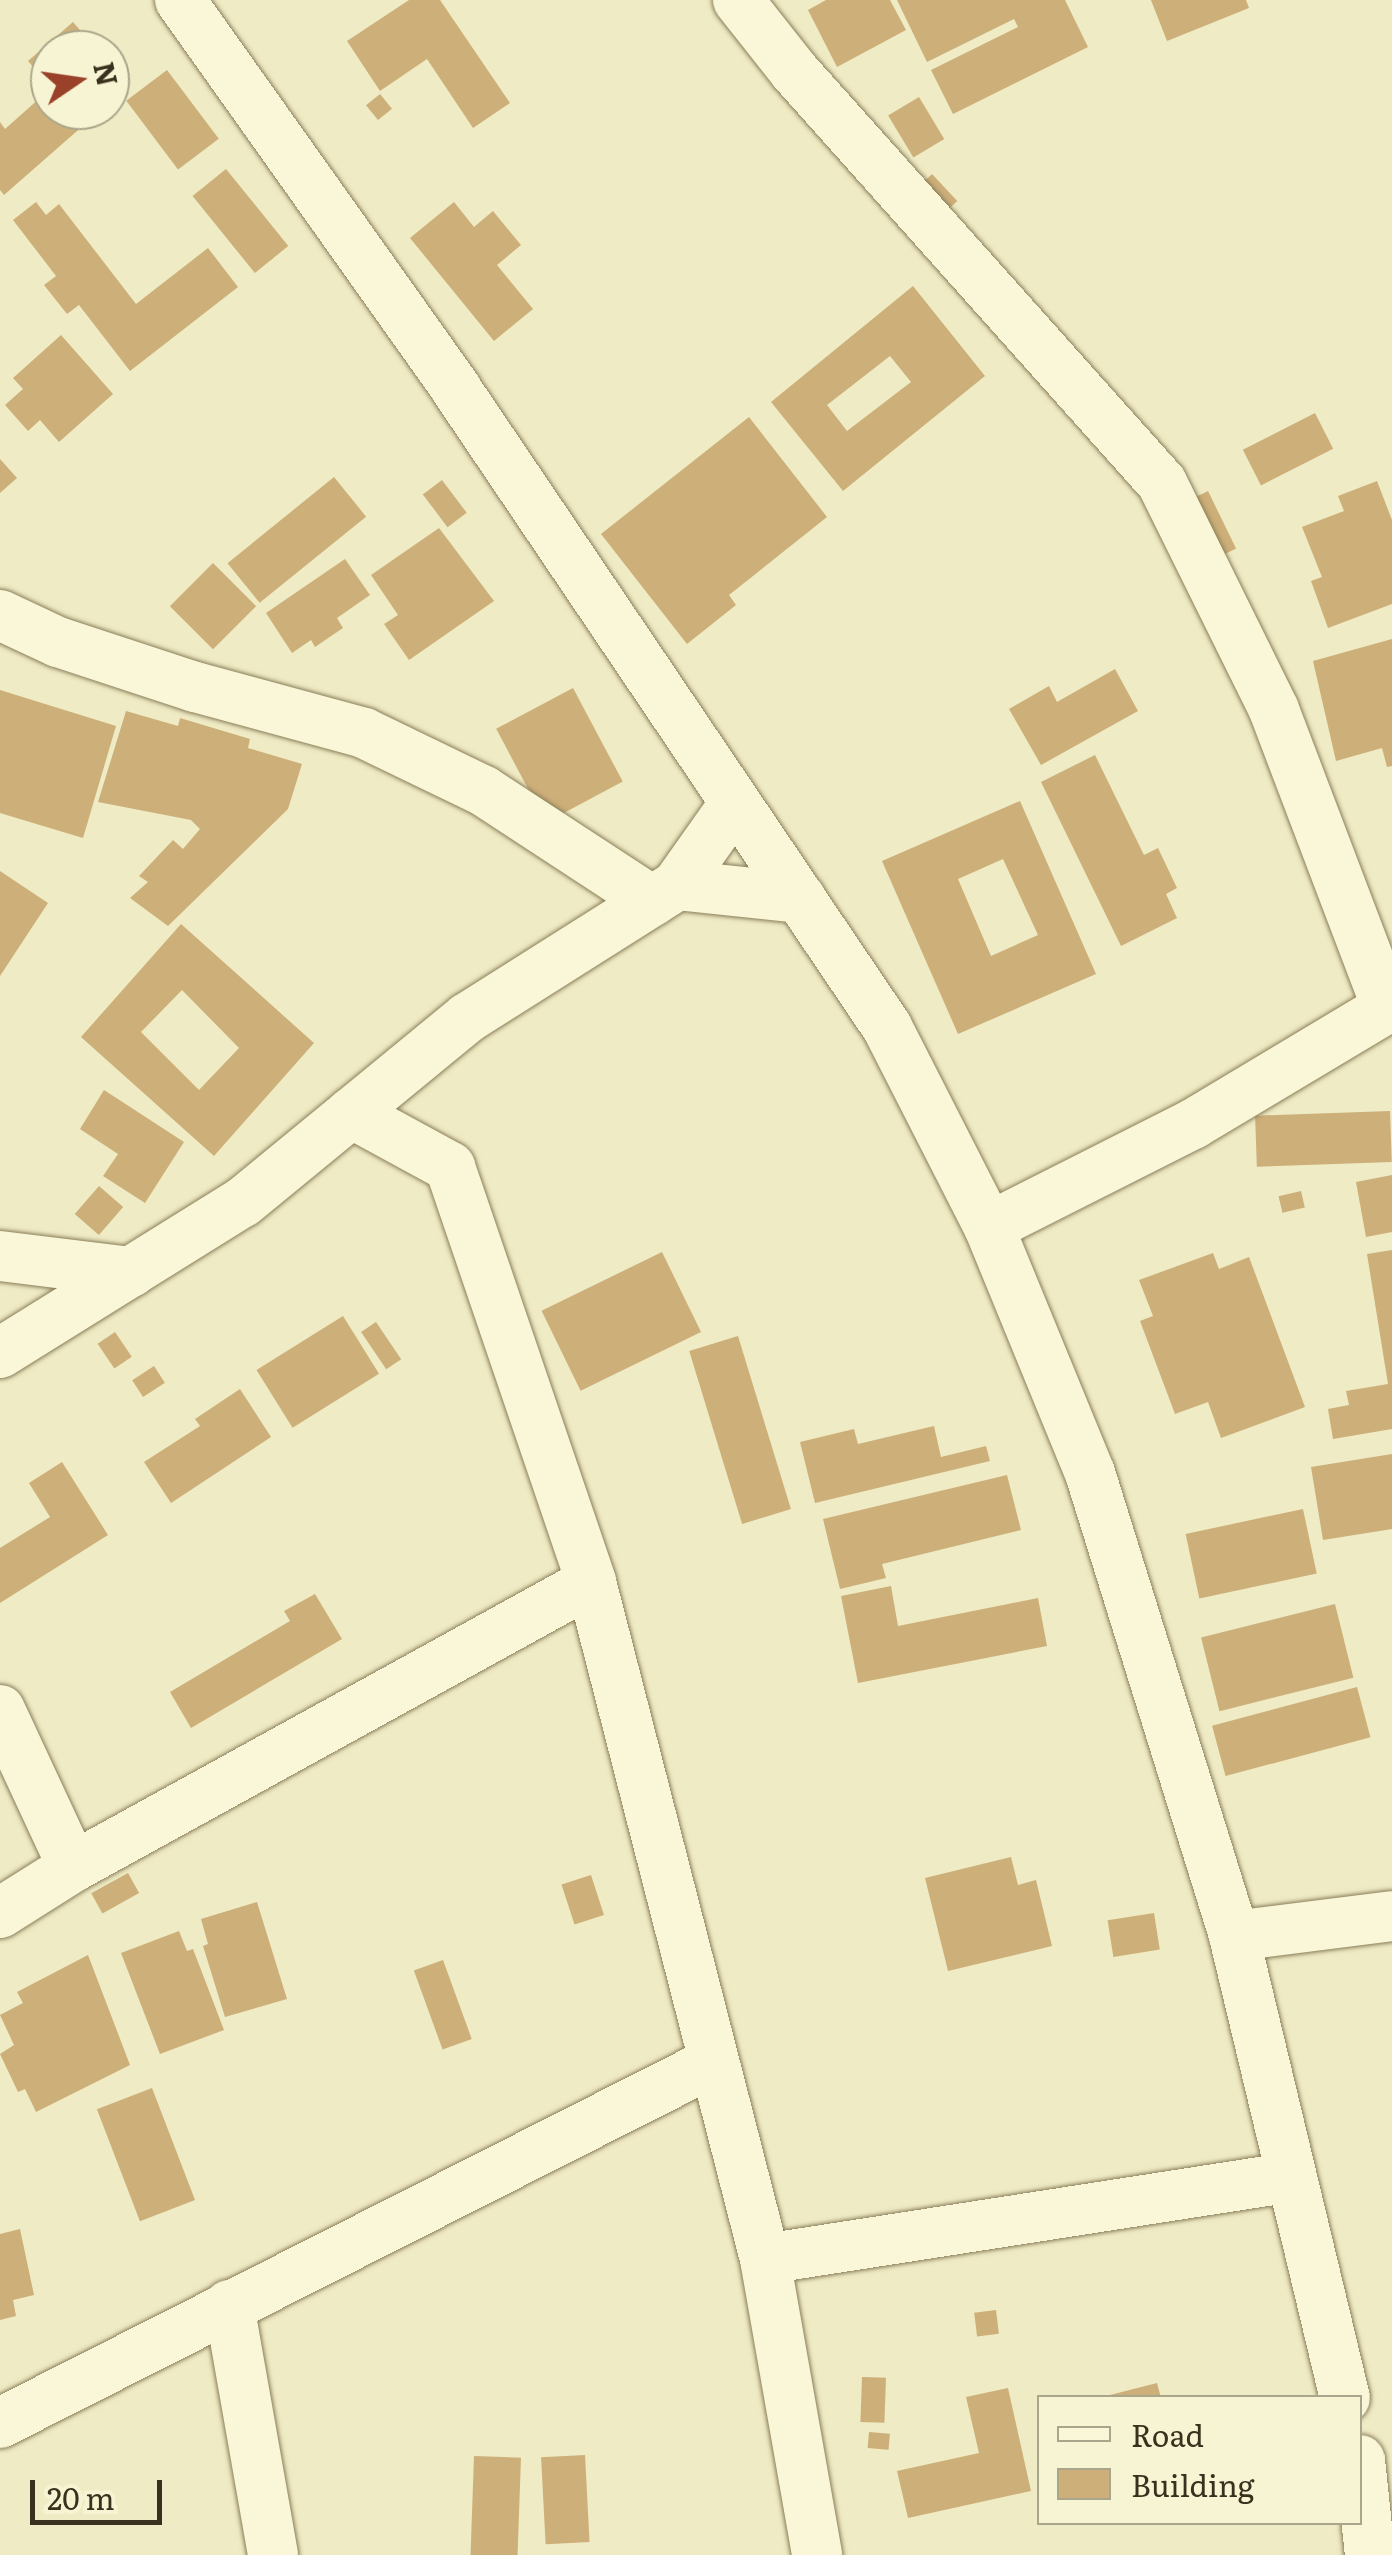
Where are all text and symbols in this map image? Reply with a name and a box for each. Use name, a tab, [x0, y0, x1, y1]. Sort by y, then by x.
north arrow	[30, 30, 130, 130]
text: N	[84, 58, 130, 90]
legend	[1037, 2395, 1362, 2525]
text: Road	[1131, 2412, 1204, 2456]
scale bar	[35, 2460, 168, 2522]
text: Building	[1131, 2462, 1255, 2506]
text: 20 m	[47, 2475, 115, 2519]

